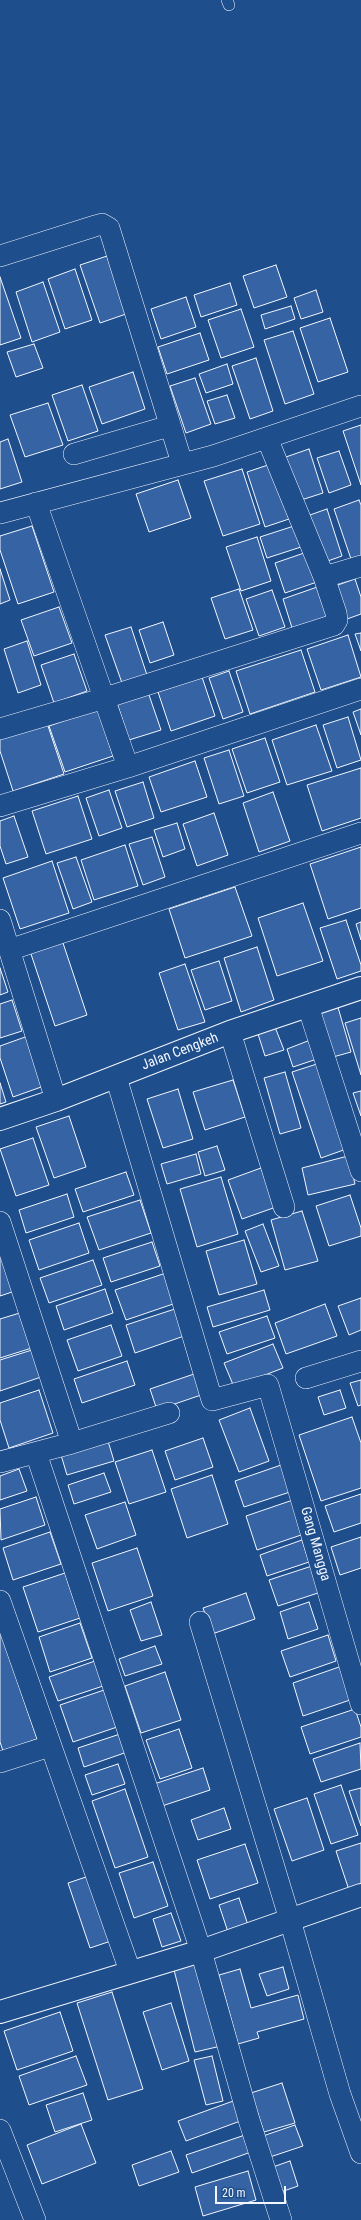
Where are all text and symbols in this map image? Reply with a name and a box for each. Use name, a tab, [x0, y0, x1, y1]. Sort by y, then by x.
street label: Jalan Cengkeh	[139, 1030, 221, 1074]
street label: Gang Mangga	[296, 1505, 334, 1583]
scale bar	[217, 2178, 288, 2204]
text: 20 m	[222, 2186, 246, 2200]

